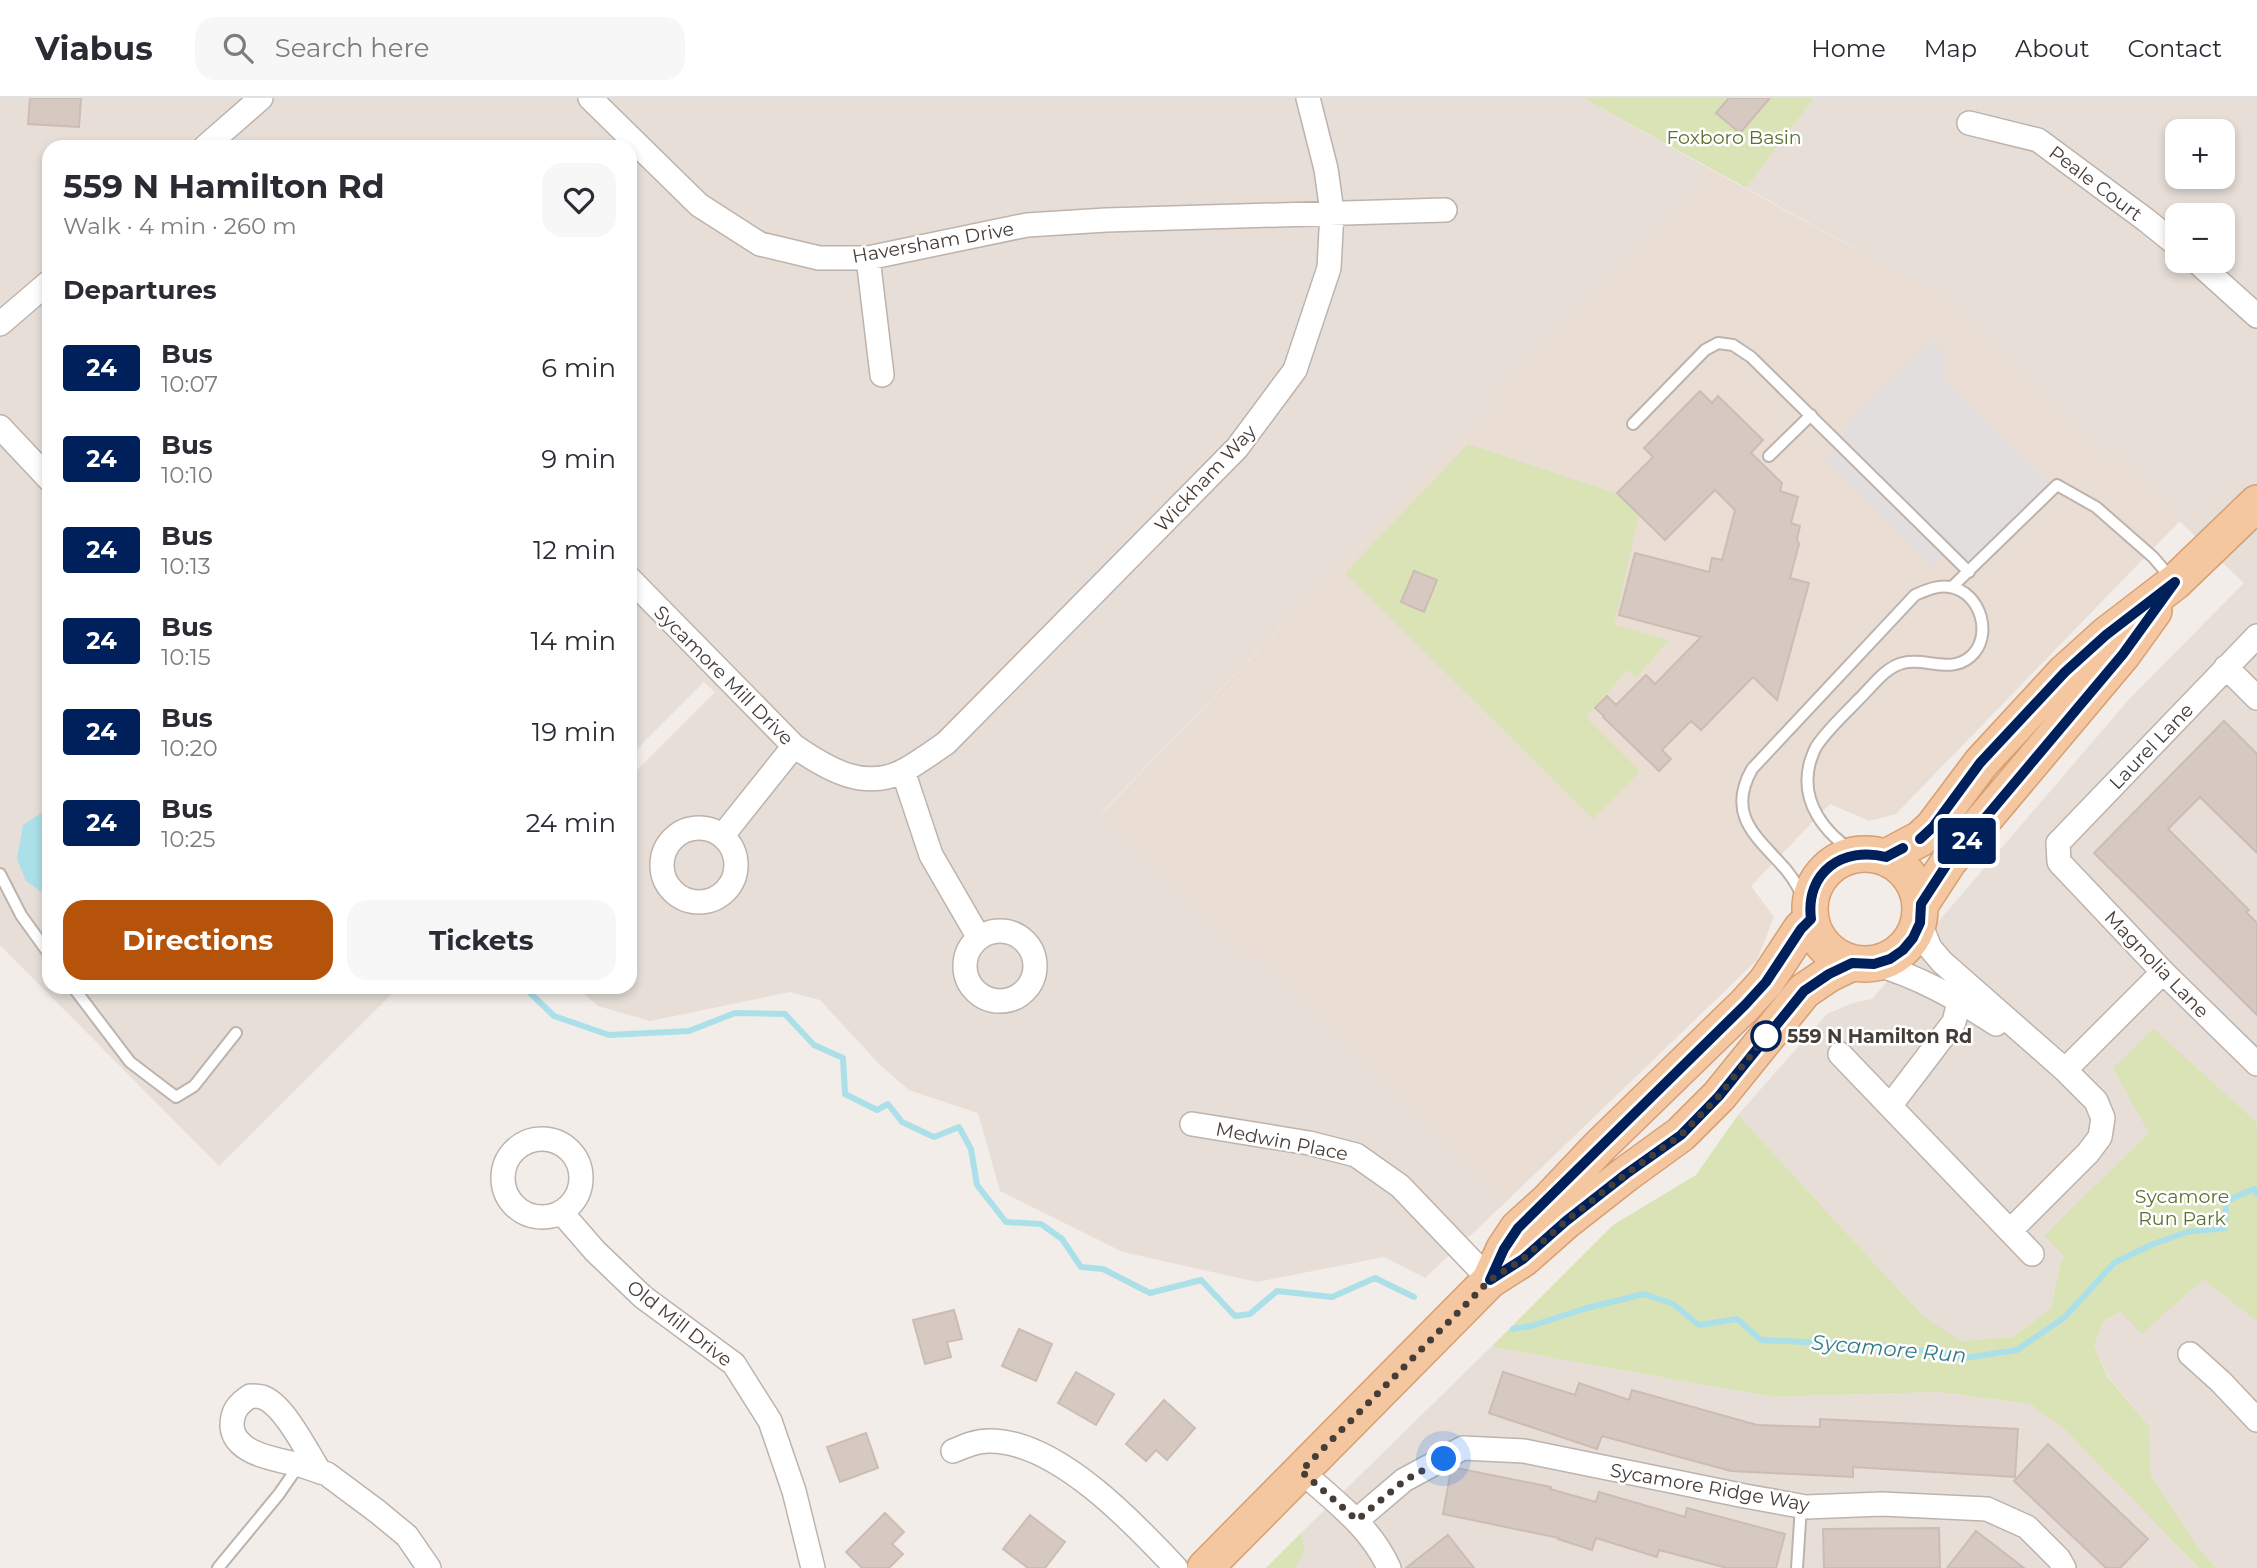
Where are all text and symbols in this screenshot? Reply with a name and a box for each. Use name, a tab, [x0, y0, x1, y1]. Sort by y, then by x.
search box	[195, 17, 685, 80]
text: Viabus	[35, 28, 153, 68]
icon: search	[219, 29, 257, 67]
text: Search here	[275, 32, 429, 64]
text: Home	[1811, 34, 1886, 63]
text: Map	[1924, 34, 1977, 63]
text: About	[2015, 34, 2089, 63]
text: Contact	[2127, 34, 2222, 63]
map controls	[2165, 119, 2235, 273]
button: +	[2165, 119, 2235, 189]
park label: Foxboro Basin	[1666, 126, 1802, 149]
street label: Peale Court	[2045, 141, 2147, 226]
button: heart	[542, 163, 616, 237]
text: 559 N Hamilton Rd	[63, 166, 385, 206]
button: −	[2165, 203, 2235, 273]
text: Walk · 4 min · 260 m	[63, 212, 297, 240]
street label: Haversham Drive	[850, 217, 1016, 268]
text: Departures	[63, 274, 217, 306]
text: Bus	[161, 338, 213, 370]
text: 6 min	[541, 352, 616, 384]
text: 24	[86, 353, 117, 382]
text: 10:07	[161, 370, 218, 398]
street label: Wickham Way	[1150, 419, 1261, 537]
text: Bus	[161, 429, 213, 461]
text: 9 min	[541, 443, 616, 475]
text: 24	[86, 444, 117, 473]
text: 10:10	[161, 461, 213, 489]
text: Bus	[161, 520, 213, 552]
text: 12 min	[533, 534, 616, 566]
text: 24	[86, 535, 117, 564]
text: 10:13	[161, 552, 211, 580]
street label: Sycamore Mill Drive	[649, 601, 798, 750]
text: Bus	[161, 611, 213, 643]
text: 14 min	[530, 625, 616, 657]
text: 24	[86, 626, 117, 655]
text: 10:15	[161, 643, 211, 671]
street label: Laurel Lane	[2105, 698, 2198, 794]
text: Bus	[161, 702, 213, 734]
text: 19 min	[532, 716, 616, 748]
text: 24	[86, 717, 117, 746]
text: 10:20	[161, 734, 218, 762]
text: Bus	[161, 793, 213, 825]
text: 24 min	[526, 807, 616, 839]
text: 24	[86, 808, 117, 837]
line badge: 24	[1936, 818, 1998, 864]
text: 10:25	[161, 825, 216, 853]
text: 24	[1952, 826, 1982, 855]
button: Directions	[63, 900, 333, 980]
button: Tickets	[347, 900, 616, 980]
street label: Magnolia Lane	[2100, 906, 2214, 1023]
marker: 559 N Hamilton Rd	[1751, 1021, 1781, 1051]
place label: 559 N Hamilton Rd	[1787, 1025, 1972, 1048]
street label: Medwin Place	[1214, 1117, 1350, 1166]
park label: Sycamore Run Park	[2135, 1185, 2229, 1230]
street label: Old Mill Drive	[623, 1275, 737, 1372]
water label: Sycamore Run	[1811, 1329, 1967, 1368]
your location	[1426, 1441, 1461, 1476]
street label: Sycamore Ridge Way	[1608, 1459, 1812, 1516]

